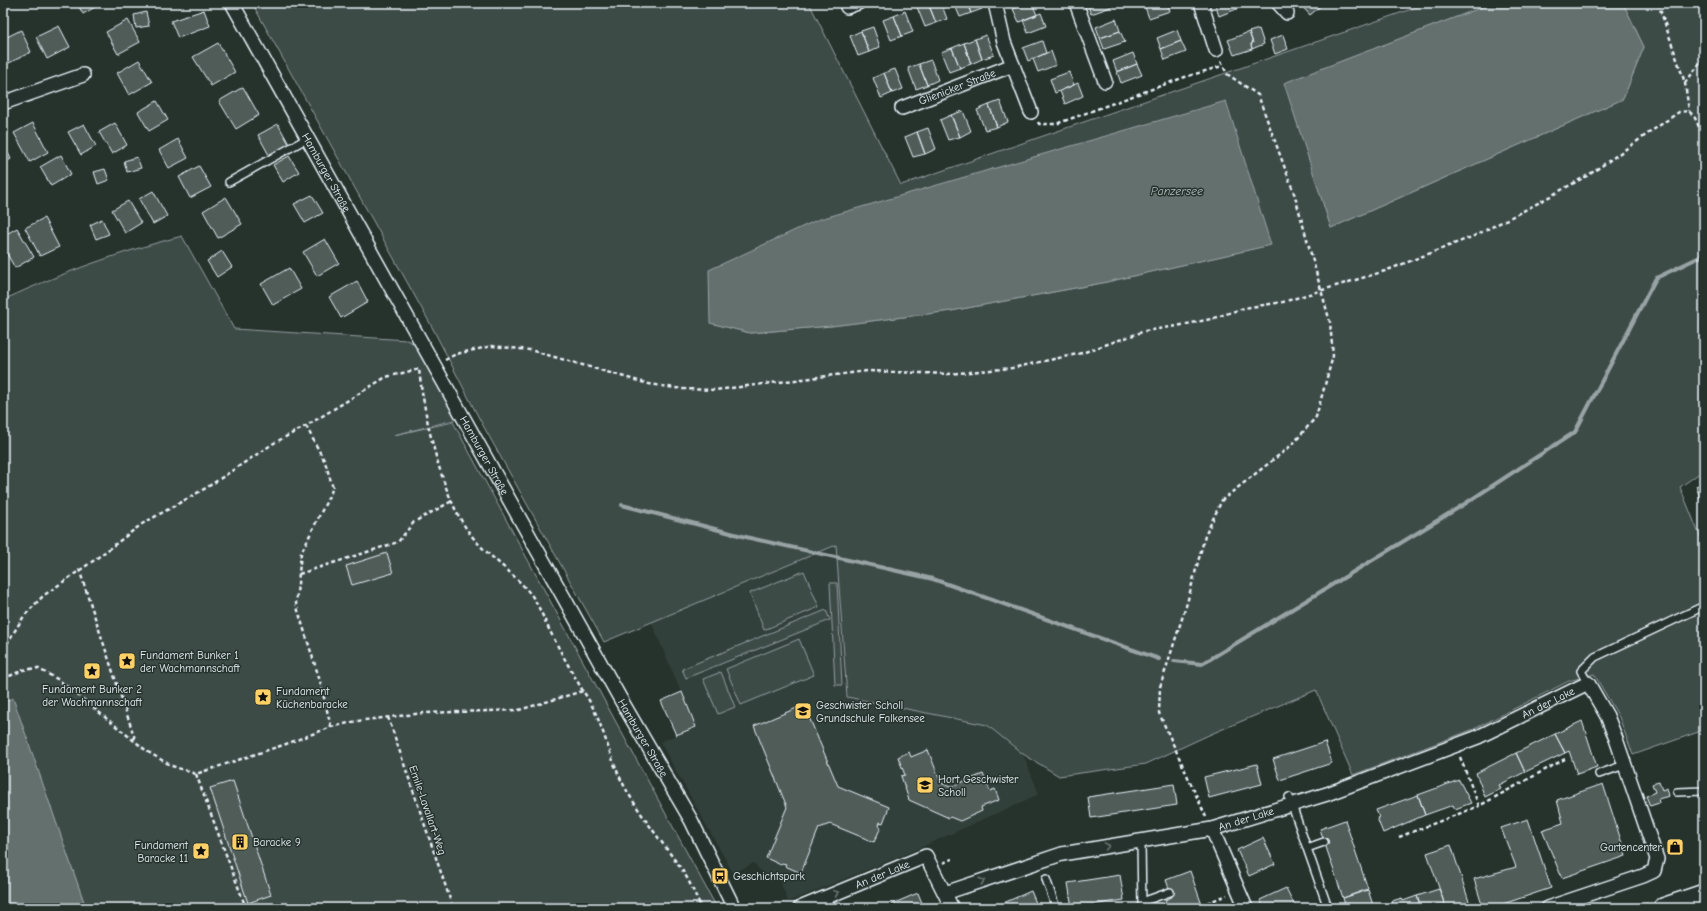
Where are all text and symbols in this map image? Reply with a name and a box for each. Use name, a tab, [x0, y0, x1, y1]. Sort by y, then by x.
street label: Glienicker Straße	[917, 66, 998, 108]
street label: Hamburger Straße	[299, 131, 353, 215]
water label: Panzersee	[1151, 184, 1203, 198]
street label: Hamburger Straße	[457, 414, 511, 498]
place label: Fundament Bunker 1 der Wachmannschaft	[140, 649, 240, 675]
place icon: Fundament Bunker 1 der Wachmannschaft	[117, 651, 137, 671]
place icon: Fundament Bunker 2 der Wachmannschaft	[82, 661, 102, 681]
place label: Fundament Bunker 2 der Wachmannschaft	[42, 683, 143, 709]
street label: An der Lake	[1520, 684, 1577, 722]
place label: Fundament Küchenbaracke	[276, 685, 348, 711]
place icon: Fundament Küchenbaracke	[253, 687, 273, 707]
street label: Hamburger Straße	[615, 697, 671, 780]
place label: Geschwister Scholl Grundschule Falkensee	[816, 699, 925, 725]
school or university icon: Geschwister Scholl Grundschule Falkensee	[793, 701, 813, 721]
street label: Emile-Lavallart-Weg	[406, 764, 449, 857]
place label: Hort Geschwister Scholl	[938, 773, 1019, 799]
school or university icon: Hort Geschwister Scholl	[915, 775, 935, 795]
street label: An der Lake	[1217, 804, 1276, 834]
building icon: Baracke 9	[230, 832, 250, 852]
place label: Baracke 9	[253, 836, 301, 849]
shop icon: Gartencenter	[1665, 837, 1685, 857]
place label: Fundament Baracke 11	[135, 839, 189, 865]
place icon: Fundament Baracke 11	[191, 841, 211, 861]
place label: Gartencenter	[1600, 841, 1663, 854]
one-way arrow	[1104, 843, 1111, 851]
street label: An der Lake	[854, 857, 912, 891]
bus stop icon: Geschichtspark	[710, 866, 730, 886]
place label: Geschichtspark	[733, 870, 805, 883]
one-way arrow	[979, 877, 986, 885]
one-way arrow	[831, 890, 839, 898]

